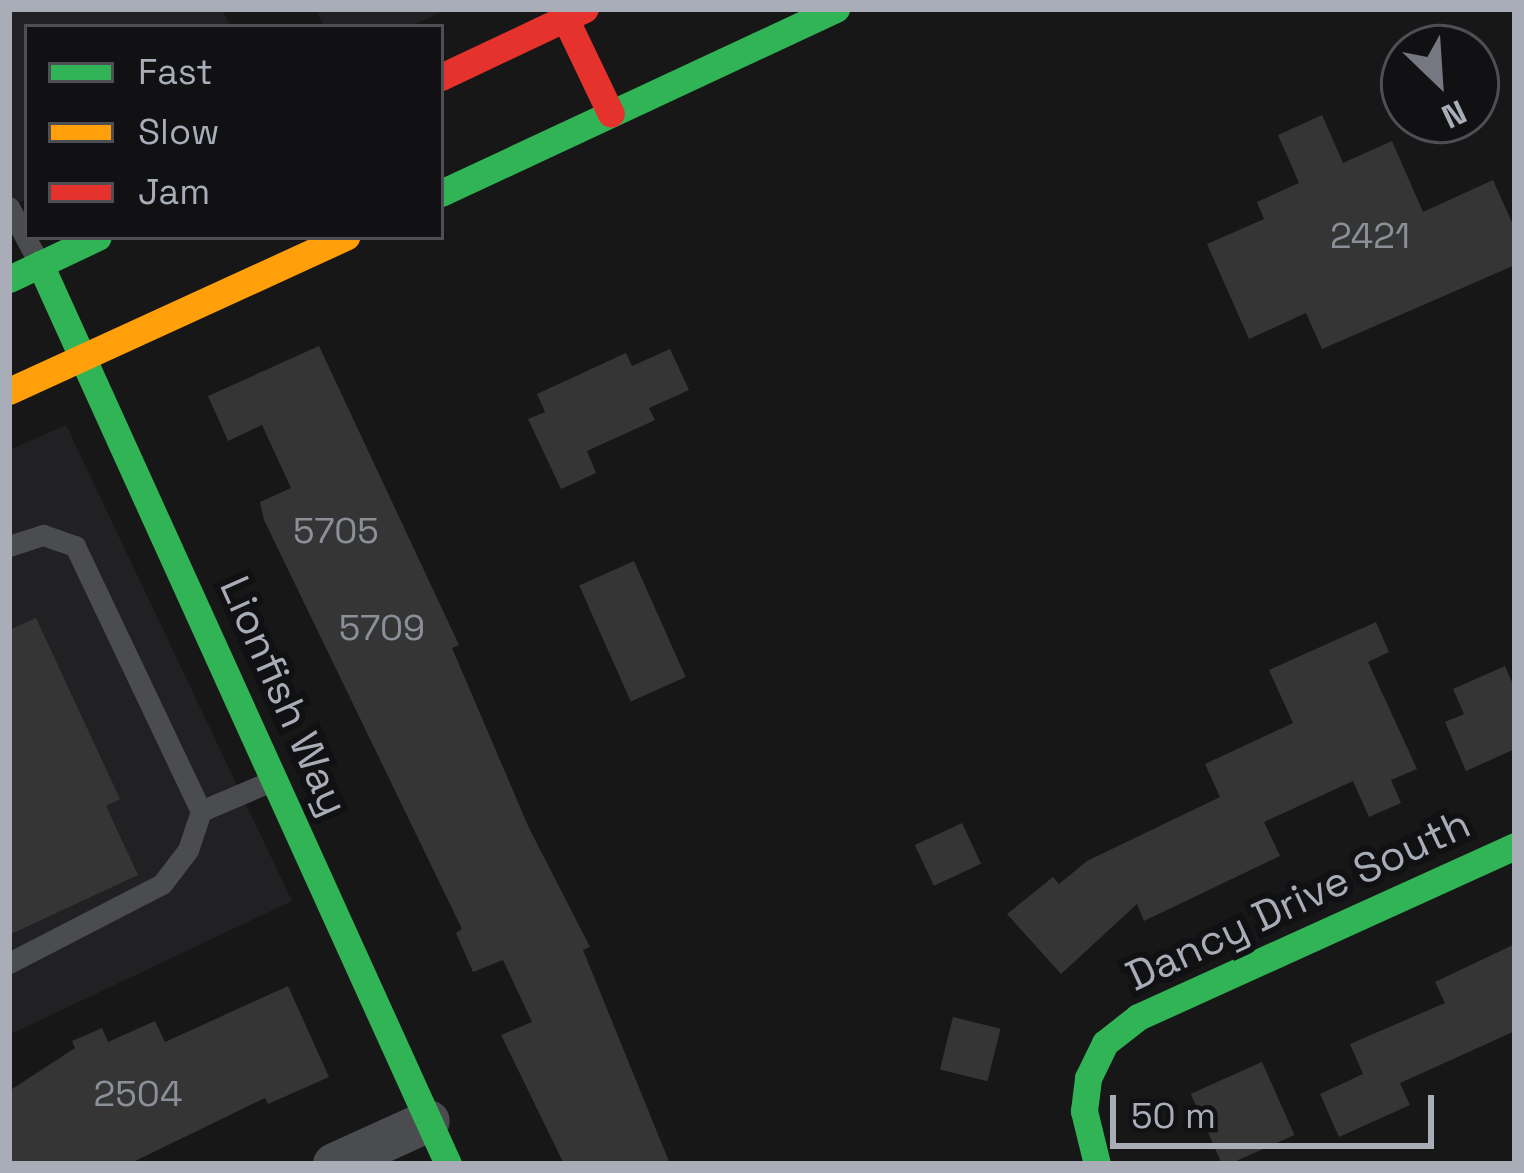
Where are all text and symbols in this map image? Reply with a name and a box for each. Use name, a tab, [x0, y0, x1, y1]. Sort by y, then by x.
legend	[24, 24, 444, 240]
north arrow	[1380, 24, 1500, 144]
text: Fast	[138, 49, 213, 95]
text: N	[1435, 90, 1473, 138]
text: Slow	[138, 109, 220, 155]
text: Jam	[138, 169, 210, 215]
house number: 2421	[1330, 215, 1410, 259]
house number: 5705	[293, 510, 379, 554]
street label: Lionfish Way	[209, 569, 359, 823]
house number: 5709	[339, 607, 425, 651]
street label: Dancy Drive South	[1118, 798, 1478, 1002]
scale bar	[1116, 1071, 1440, 1145]
house number: 2504	[94, 1073, 182, 1117]
text: 50 m	[1131, 1093, 1216, 1139]

